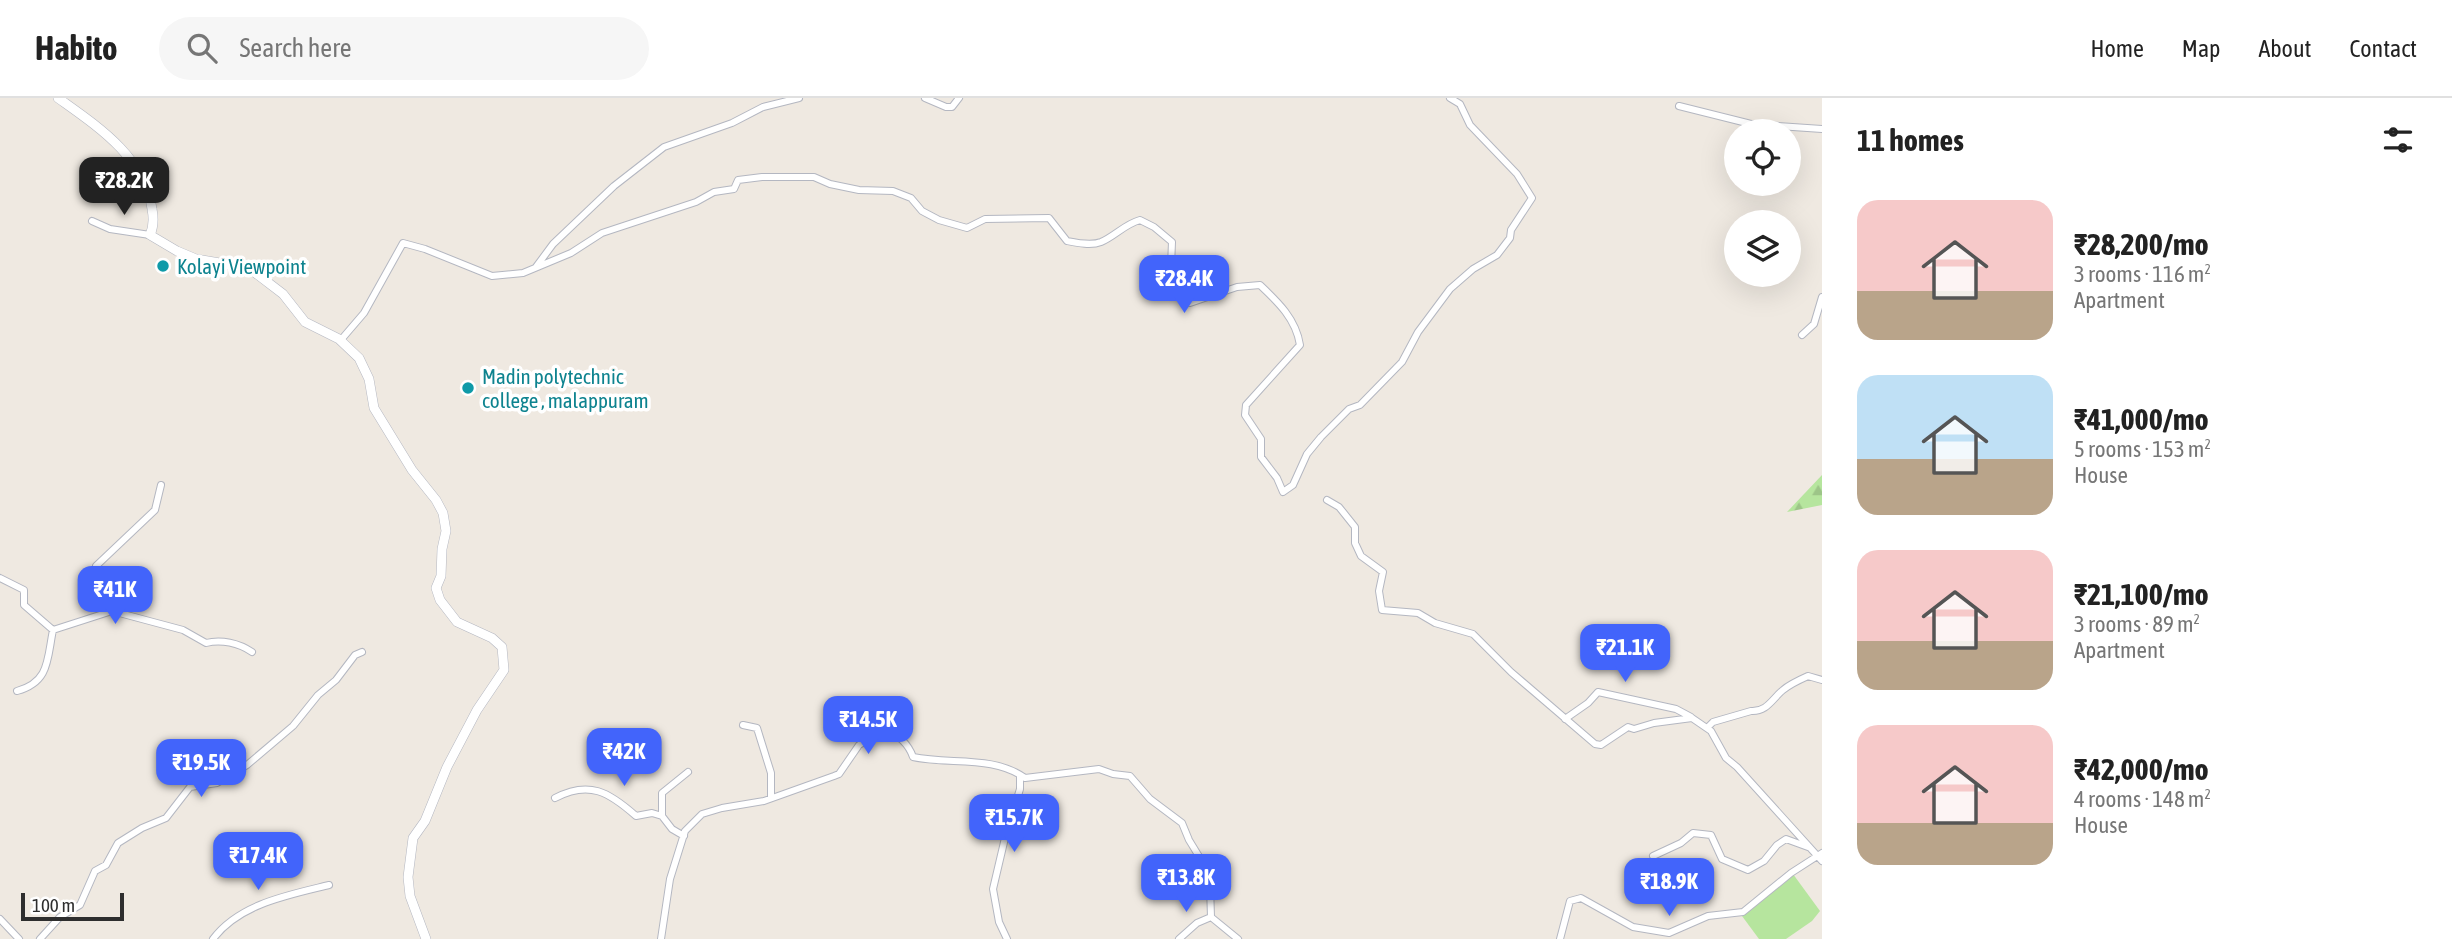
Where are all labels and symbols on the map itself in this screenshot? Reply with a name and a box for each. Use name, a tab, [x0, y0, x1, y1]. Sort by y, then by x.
pin: ₹28.2K	[67, 158, 181, 217]
place label: Kolayi Viewpoint	[177, 254, 306, 278]
pin: ₹28.4K	[1127, 256, 1241, 315]
marker: Kolayi Viewpoint	[155, 258, 171, 274]
place label: Madin polytechnic college , malappuram	[482, 364, 649, 412]
marker: Madin polytechnic college , malappuram	[460, 380, 476, 396]
pin: ₹41K	[74, 566, 156, 626]
pin: ₹21.1K	[1568, 624, 1682, 684]
pin: ₹14.5K	[811, 696, 925, 756]
pin: ₹42K	[583, 728, 665, 788]
pin: ₹19.5K	[144, 740, 258, 799]
pin: ₹15.7K	[957, 794, 1071, 854]
pin: ₹17.4K	[201, 832, 315, 892]
pin: ₹13.8K	[1129, 854, 1243, 914]
pin: ₹18.9K	[1612, 858, 1726, 918]
scale bar	[21, 890, 124, 922]

